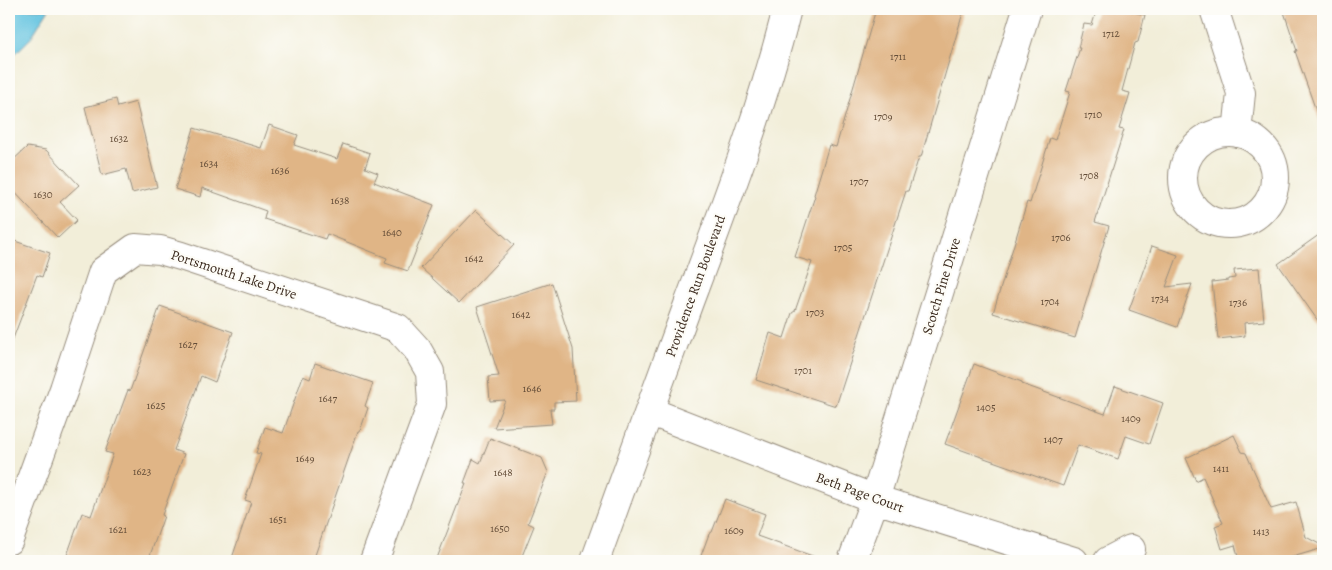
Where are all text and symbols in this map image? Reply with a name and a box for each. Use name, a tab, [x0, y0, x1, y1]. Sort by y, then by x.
house number: 1712	[1102, 26, 1120, 41]
house number: 1711	[890, 49, 906, 64]
house number: 1710	[1084, 107, 1102, 122]
house number: 1709	[873, 109, 893, 124]
house number: 1632	[110, 131, 128, 146]
house number: 1634	[200, 156, 218, 171]
house number: 1636	[271, 163, 289, 178]
house number: 1708	[1079, 168, 1099, 183]
house number: 1707	[850, 174, 869, 189]
house number: 1630	[33, 187, 53, 202]
house number: 1638	[331, 193, 349, 208]
street label: Providence Run Boulevard	[661, 212, 730, 360]
house number: 1640	[382, 225, 402, 240]
house number: 1706	[1051, 230, 1071, 245]
street label: Scotch Pine Drive	[918, 235, 965, 337]
house number: 1705	[834, 240, 853, 255]
street label: Portsmouth Lake Drive	[168, 245, 299, 304]
house number: 1642	[464, 251, 484, 266]
house number: 1734	[1151, 291, 1169, 306]
house number: 1704	[1040, 294, 1060, 309]
house number: 1736	[1229, 295, 1247, 310]
house number: 1703	[806, 305, 824, 320]
house number: 1642	[511, 307, 531, 322]
house number: 1627	[179, 337, 198, 352]
house number: 1701	[794, 363, 812, 378]
house number: 1646	[523, 381, 541, 396]
house number: 1647	[319, 391, 338, 406]
house number: 1625	[147, 398, 166, 413]
house number: 1405	[976, 400, 996, 415]
house number: 1409	[1121, 411, 1141, 426]
house number: 1407	[1043, 432, 1063, 447]
house number: 1649	[296, 451, 314, 466]
house number: 1411	[1213, 461, 1229, 476]
house number: 1623	[133, 464, 151, 479]
house number: 1648	[493, 465, 513, 480]
street label: Beth Page Court	[813, 468, 907, 517]
house number: 1651	[269, 512, 287, 527]
house number: 1650	[490, 521, 510, 536]
house number: 1621	[109, 522, 127, 537]
house number: 1609	[724, 523, 744, 538]
house number: 1413	[1252, 524, 1270, 539]

